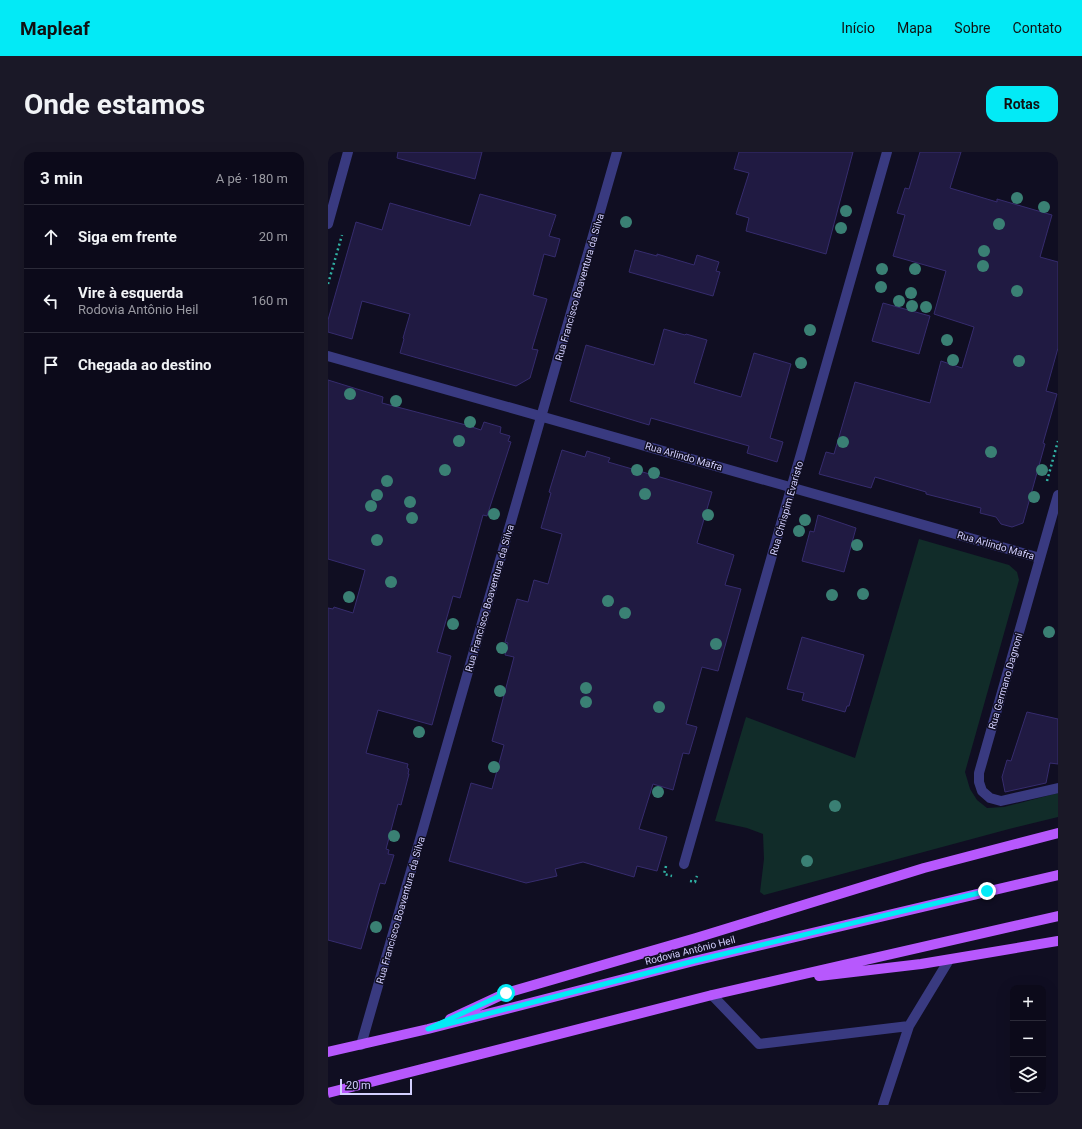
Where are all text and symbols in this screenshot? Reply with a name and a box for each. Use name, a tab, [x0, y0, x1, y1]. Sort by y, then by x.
text: Mapleaf	[20, 17, 90, 40]
text: Início	[841, 20, 875, 36]
text: Mapa	[897, 20, 932, 36]
text: Sobre	[954, 20, 991, 36]
text: Contato	[1013, 20, 1062, 36]
button: Rotas	[986, 86, 1058, 122]
text: Onde estamos	[24, 88, 205, 121]
text: 3 min	[40, 168, 83, 188]
text: A pé · 180 m	[216, 171, 288, 186]
street label: Rua Francisco Boaventura da Silva	[553, 212, 606, 362]
icon: ahead	[40, 226, 62, 248]
text: Siga em frente	[78, 228, 177, 246]
text: 20 m	[259, 229, 288, 244]
text: Vire à esquerda	[78, 284, 183, 302]
icon: left	[40, 290, 62, 312]
text: 160 m	[251, 293, 288, 308]
text: Rodovia Antônio Heil	[78, 302, 199, 317]
icon: arrive	[40, 354, 62, 376]
text: Chegada ao destino	[78, 356, 212, 374]
street label: Rua Arlindo Mafra	[644, 440, 724, 473]
street label: Rua Chrispim Evaristo	[768, 459, 805, 557]
street label: Rua Francisco Boaventura da Silva	[463, 523, 516, 673]
street label: Rua Arlindo Mafra	[956, 529, 1036, 562]
street label: Rua Germano Dagnoni	[986, 632, 1025, 731]
street label: Rua Francisco Boaventura da Silva	[374, 835, 427, 985]
route end	[978, 882, 996, 900]
street label: Rodovia Antônio Heil	[644, 934, 736, 967]
route start	[497, 984, 515, 1002]
map controls	[1010, 985, 1046, 1093]
button: +	[1010, 985, 1046, 1021]
button: −	[1010, 1021, 1046, 1057]
button: layers	[1010, 1057, 1046, 1093]
scale bar	[340, 1077, 412, 1096]
text: 20 m	[346, 1079, 371, 1092]

